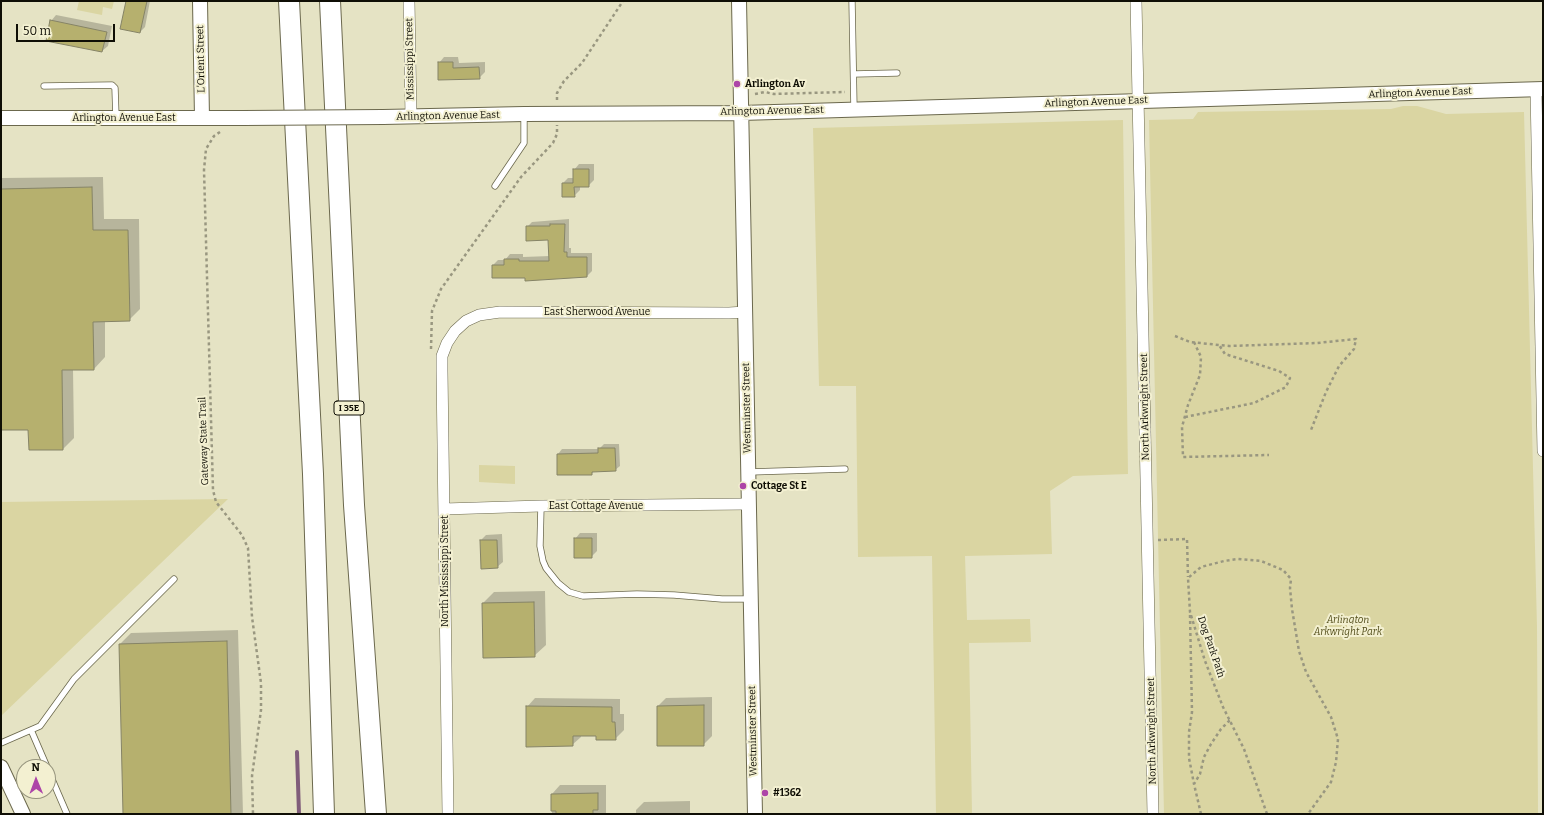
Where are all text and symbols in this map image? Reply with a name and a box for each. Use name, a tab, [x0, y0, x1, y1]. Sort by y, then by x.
scale bar	[18, 16, 117, 42]
street label: Mississippi Street	[403, 18, 417, 100]
text: 50 m	[23, 24, 51, 38]
street label: L'Orient Street	[194, 25, 208, 93]
place label: Arlington Av	[745, 78, 805, 90]
marker: Arlington Av	[732, 79, 742, 89]
street label: Arlington Avenue East	[1368, 85, 1472, 101]
street label: Arlington Avenue East	[1044, 94, 1148, 110]
street label: Arlington Avenue East	[720, 104, 824, 118]
street label: Arlington Avenue East	[396, 109, 500, 123]
street label: Arlington Avenue East	[72, 112, 176, 124]
street label: East Sherwood Avenue	[544, 306, 650, 318]
street label: North Arkwright Street	[1138, 353, 1152, 461]
street label: Westminster Street	[740, 363, 754, 453]
street label: Gateway State Trail	[196, 397, 212, 485]
road number: I 35E	[334, 401, 364, 415]
place label: Cottage St E	[751, 480, 807, 492]
marker: Cottage St E	[738, 481, 748, 491]
street label: East Cottage Avenue	[549, 500, 643, 512]
street label: North Mississippi Street	[439, 515, 451, 627]
park label: Arlington Arkwright Park	[1314, 614, 1382, 638]
street label: Dog Park Path	[1195, 615, 1227, 679]
street label: North Arkwright Street	[1145, 677, 1159, 785]
street label: Westminster Street	[746, 686, 760, 776]
north arrow	[16, 759, 56, 799]
text: N	[31, 761, 40, 774]
place label: #1362	[773, 787, 801, 799]
marker: #1362	[760, 788, 770, 798]

